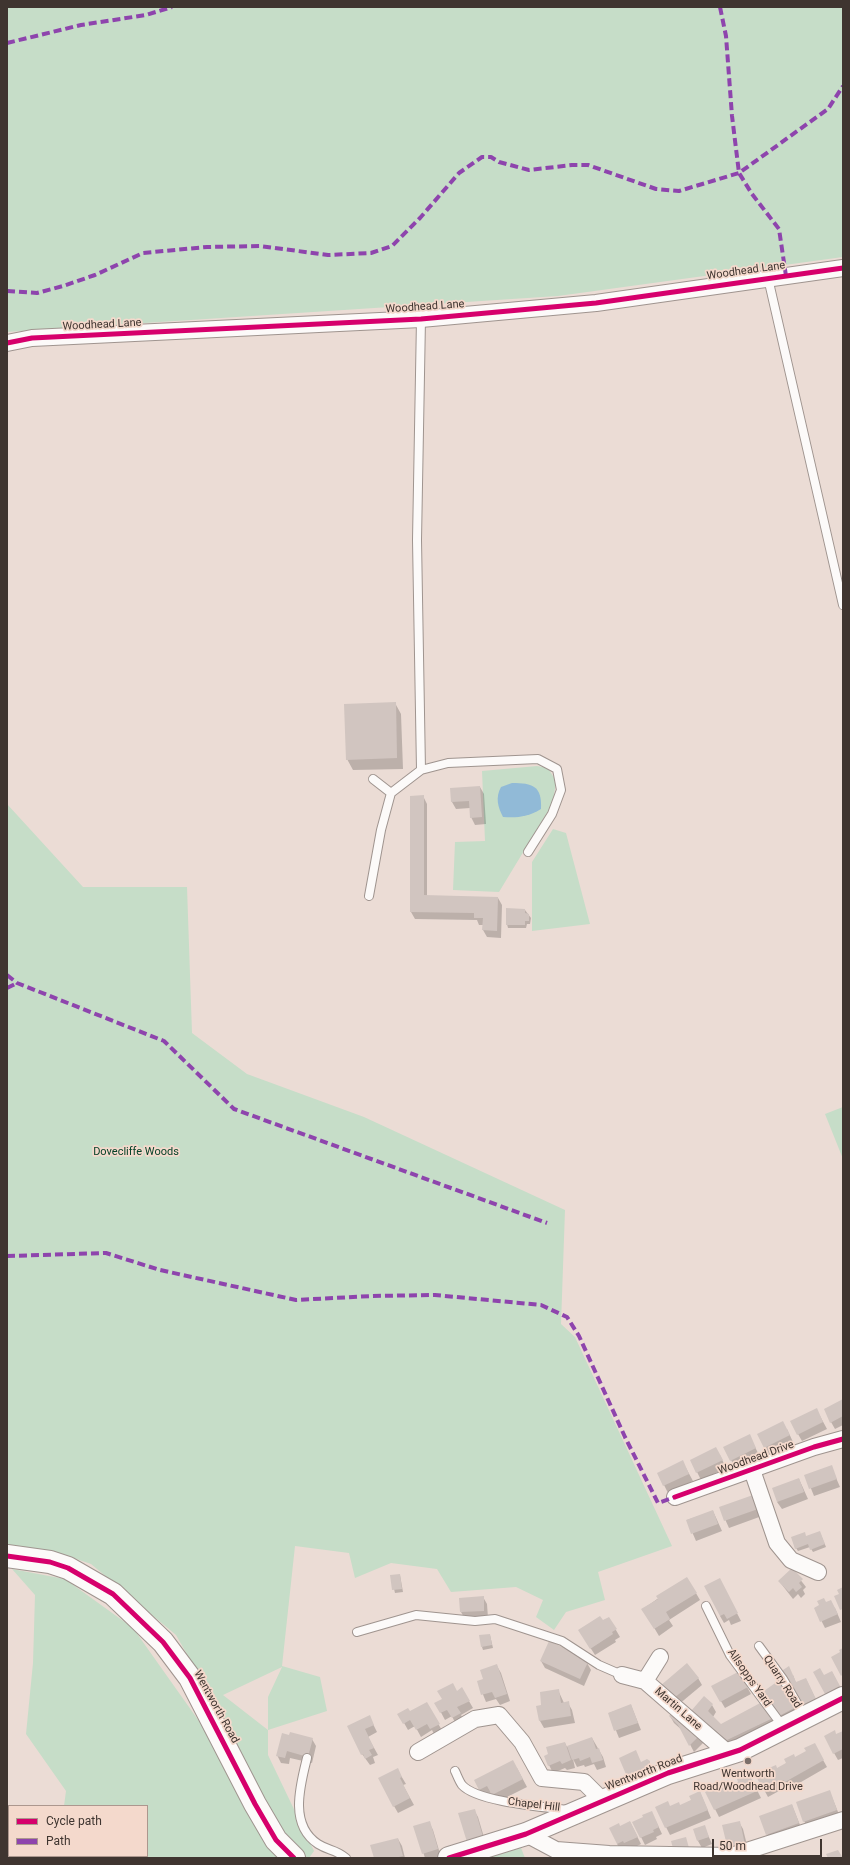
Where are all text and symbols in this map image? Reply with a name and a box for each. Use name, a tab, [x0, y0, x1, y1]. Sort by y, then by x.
street label: Woodhead Lane	[706, 259, 786, 283]
street label: Woodhead Lane	[385, 298, 465, 316]
street label: Woodhead Lane	[62, 316, 142, 334]
park label: Dovecliffe Woods	[93, 1145, 179, 1159]
street label: Woodhead Drive	[716, 1438, 796, 1478]
street label: Allsopps Yard	[724, 1647, 774, 1709]
street label: Quarry Road	[760, 1653, 804, 1711]
street label: Wentworth Road	[191, 1668, 241, 1746]
street label: Martin Lane	[652, 1685, 704, 1733]
street label: Wentworth Road	[604, 1752, 684, 1794]
marker: Wentworth Road/Woodhead Drive	[743, 1756, 753, 1766]
place label: Wentworth Road/Woodhead Drive	[693, 1767, 803, 1793]
street label: Chapel Hill	[507, 1795, 561, 1815]
legend	[8, 1805, 148, 1857]
text: Cycle path	[46, 1814, 102, 1828]
scale bar	[714, 1831, 824, 1857]
text: Path	[46, 1834, 71, 1848]
text: 50 m	[719, 1839, 746, 1853]

